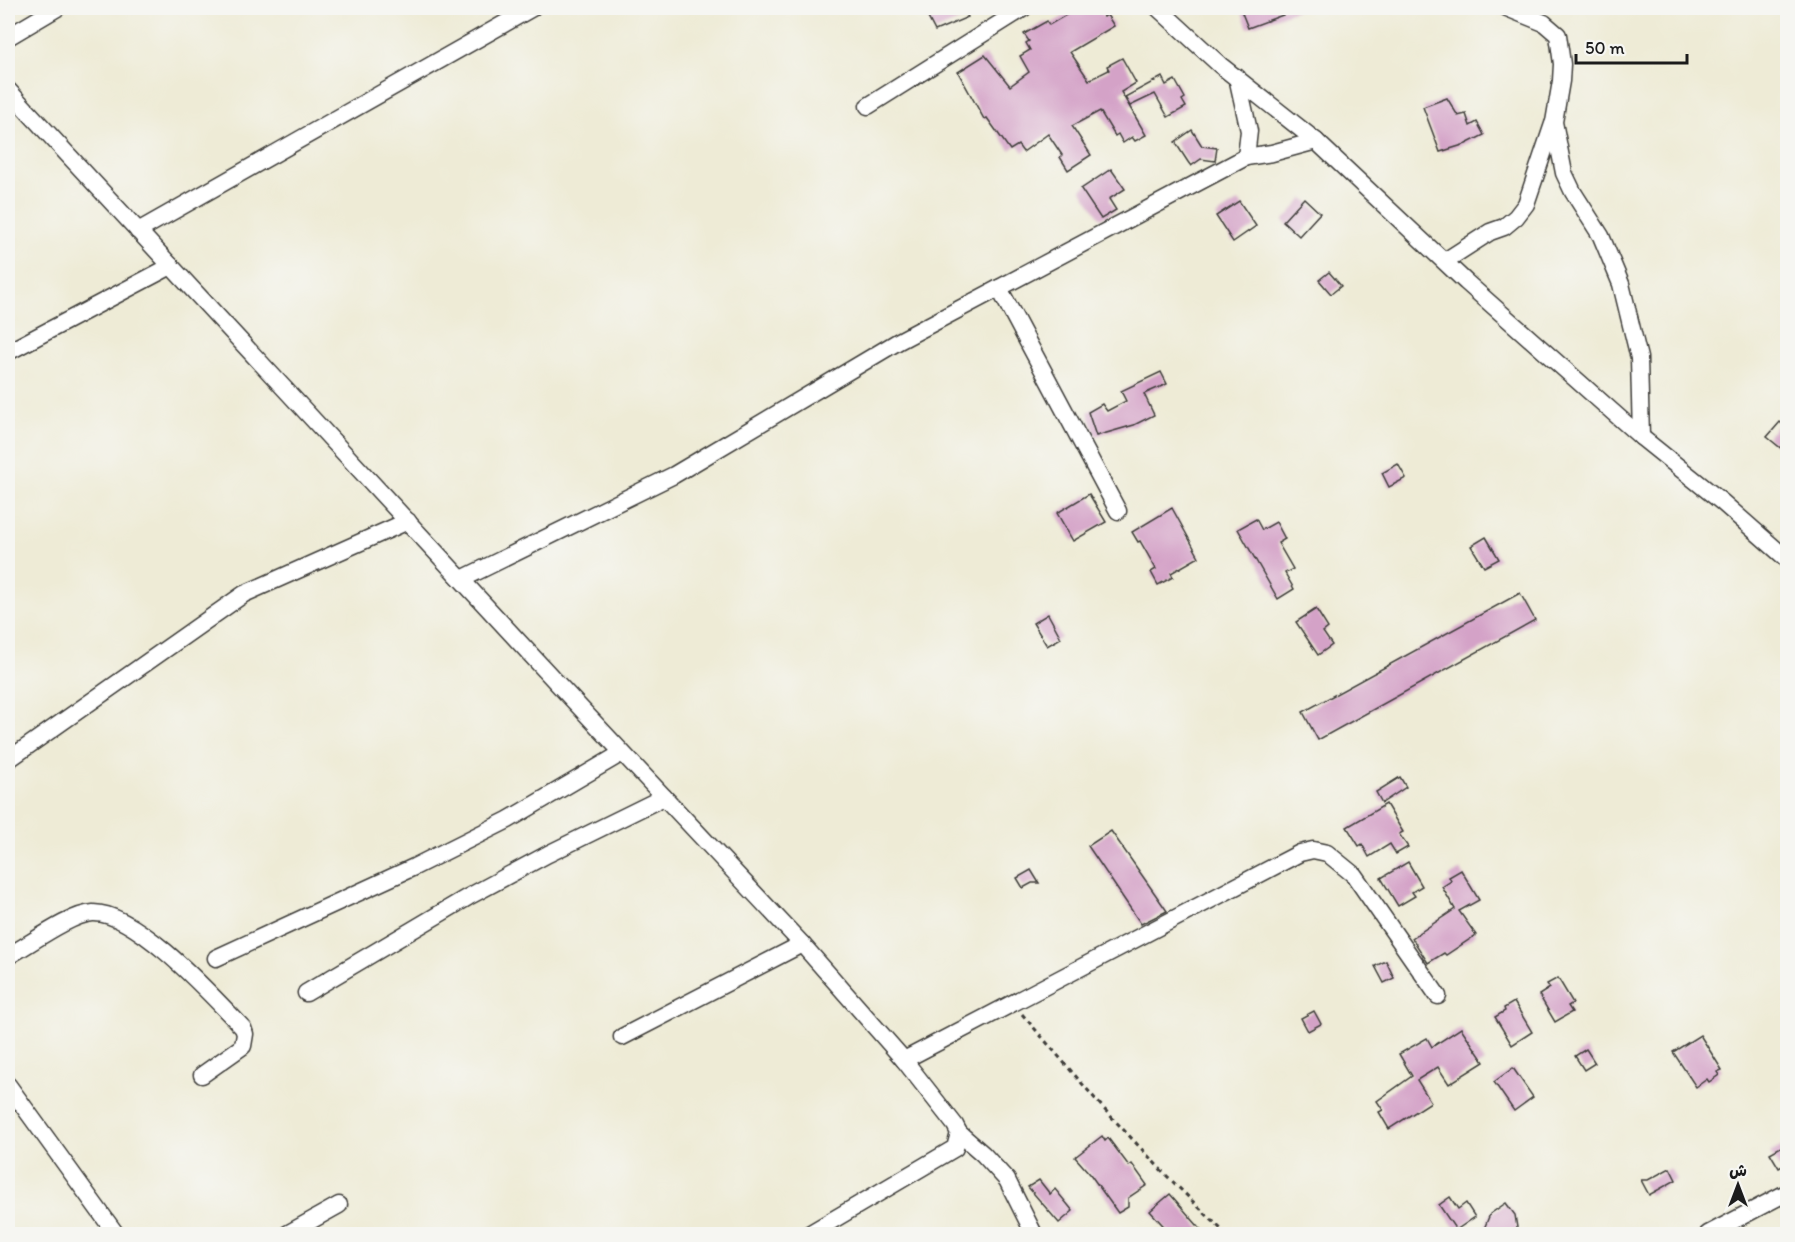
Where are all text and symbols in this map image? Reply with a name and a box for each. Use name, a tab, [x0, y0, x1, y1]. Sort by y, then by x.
scale bar	[1576, 27, 1687, 65]
text: 50 m	[1585, 37, 1625, 59]
north arrow	[1708, 1155, 1768, 1215]
text: ش	[1729, 1161, 1747, 1180]

